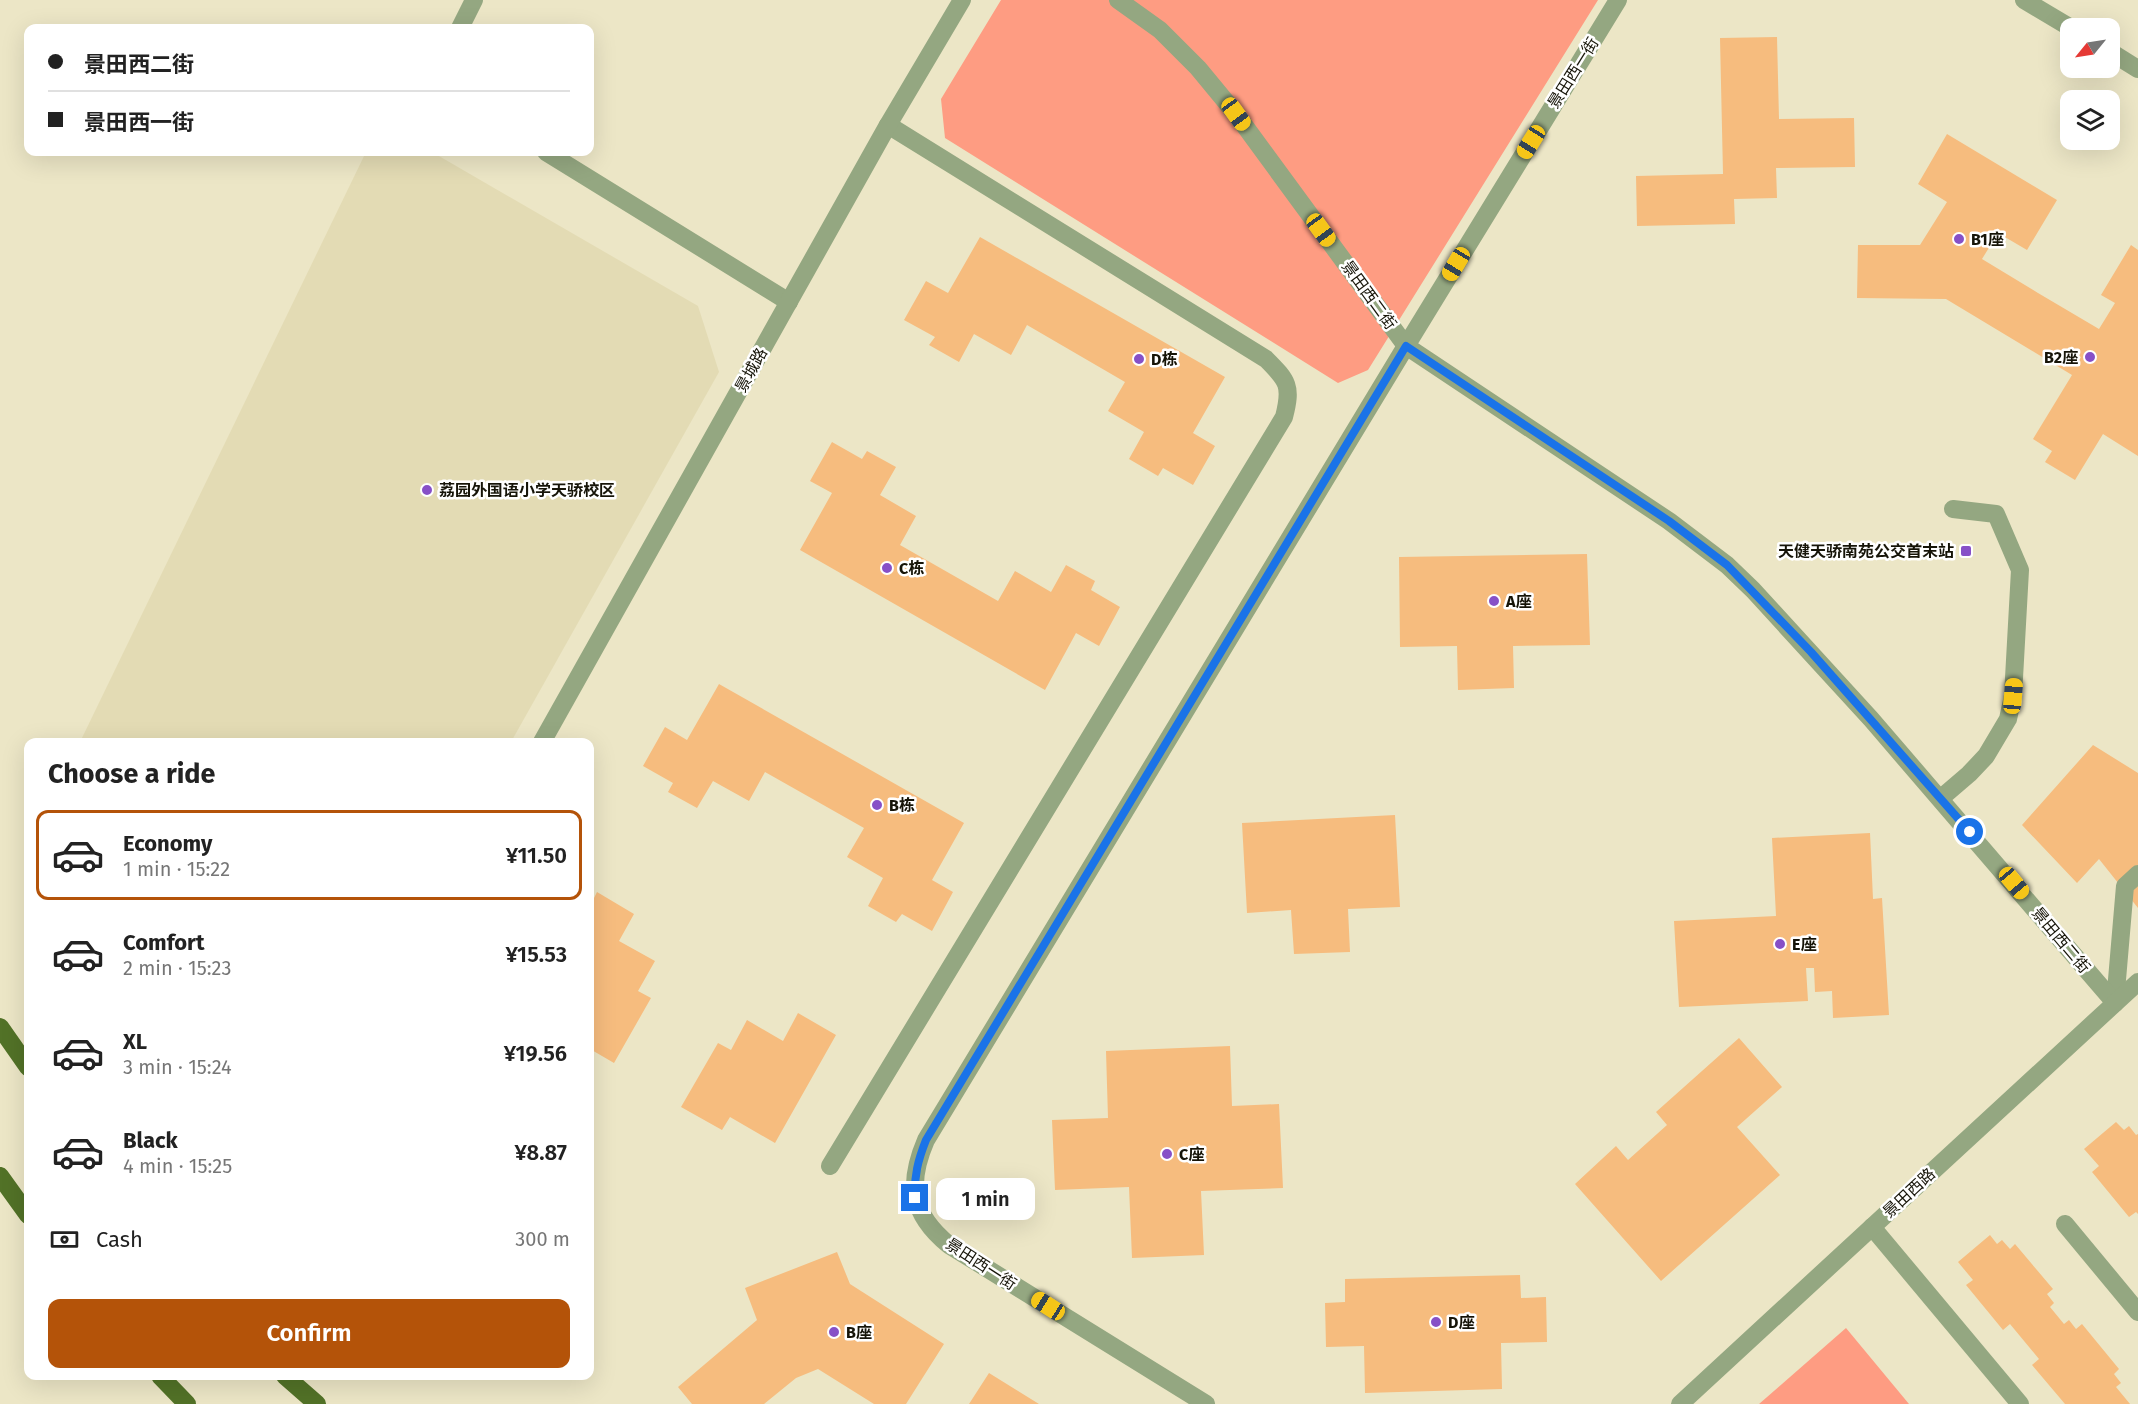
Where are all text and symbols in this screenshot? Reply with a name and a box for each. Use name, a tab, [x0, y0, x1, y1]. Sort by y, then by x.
north arrow	[2060, 18, 2120, 78]
map controls	[2060, 18, 2120, 150]
street label: 景田西一街	[1544, 34, 1602, 112]
text: 景田西二街	[84, 51, 194, 78]
button: layers	[2060, 90, 2120, 150]
car	[1218, 94, 1254, 134]
text: 景田西一街	[84, 109, 194, 136]
car	[1514, 122, 1548, 162]
car	[1303, 210, 1339, 250]
place label: B1座	[1971, 230, 2004, 249]
marker: B1座	[1952, 232, 1966, 246]
car	[1439, 244, 1473, 284]
street label: 景田西二街	[1338, 257, 1400, 333]
street label: 景城路	[731, 344, 771, 396]
place label: B2座	[2044, 348, 2078, 367]
place label: D栋	[1151, 350, 1177, 369]
marker: B2座	[2083, 350, 2097, 364]
marker: D栋	[1132, 352, 1146, 366]
place label: 荔园外国语小学天骄校区	[439, 481, 615, 500]
marker: 荔园外国语小学天骄校区	[420, 483, 434, 497]
place label: 天健天骄南苑公交首末站	[1778, 542, 1954, 561]
marker: 天健天骄南苑公交首末站	[1959, 544, 1973, 558]
place label: C栋	[899, 559, 924, 578]
marker: C栋	[880, 561, 894, 575]
place label: A座	[1505, 592, 1531, 611]
marker: A座	[1487, 594, 1501, 608]
car	[2002, 677, 2024, 715]
text: Choose a ride	[48, 758, 215, 790]
place label: B栋	[889, 796, 915, 815]
marker: B栋	[870, 798, 884, 812]
route start	[1956, 818, 1983, 845]
icon: car	[51, 828, 105, 882]
text: Economy	[123, 830, 212, 857]
text: ¥11.50	[506, 842, 567, 869]
text: 1 min · 15:22	[123, 857, 230, 881]
car	[1996, 863, 2032, 903]
street label: 景田西二街	[2028, 903, 2094, 977]
icon: car	[51, 927, 105, 981]
text: Comfort	[123, 929, 204, 956]
place label: E座	[1792, 935, 1816, 954]
marker: E座	[1773, 937, 1787, 951]
text: ¥15.53	[505, 941, 567, 968]
text: 2 min · 15:23	[123, 956, 231, 980]
icon: car	[51, 1026, 105, 1080]
text: XL	[123, 1028, 147, 1055]
text: ¥19.56	[504, 1040, 567, 1067]
text: 3 min · 15:24	[123, 1055, 232, 1079]
icon: car	[51, 1125, 105, 1179]
text: Black	[123, 1127, 178, 1154]
text: ¥8.87	[515, 1139, 567, 1166]
place label: C座	[1179, 1145, 1204, 1164]
marker: C座	[1160, 1147, 1174, 1161]
text: 4 min · 15:25	[123, 1154, 232, 1178]
street label: 景田西路	[1879, 1164, 1939, 1222]
callout: 1 min	[936, 1177, 1035, 1219]
route end	[901, 1184, 928, 1211]
text: 1 min	[961, 1187, 1010, 1211]
icon: cash	[48, 1223, 81, 1256]
text: Cash	[96, 1226, 143, 1253]
text: 300 m	[515, 1227, 570, 1251]
street label: 景田西一街	[942, 1234, 1020, 1294]
car	[1028, 1289, 1068, 1323]
button: Confirm	[48, 1299, 570, 1368]
place label: D座	[1448, 1313, 1474, 1332]
marker: D座	[1429, 1315, 1443, 1329]
place label: B座	[846, 1323, 872, 1342]
marker: B座	[827, 1325, 841, 1339]

